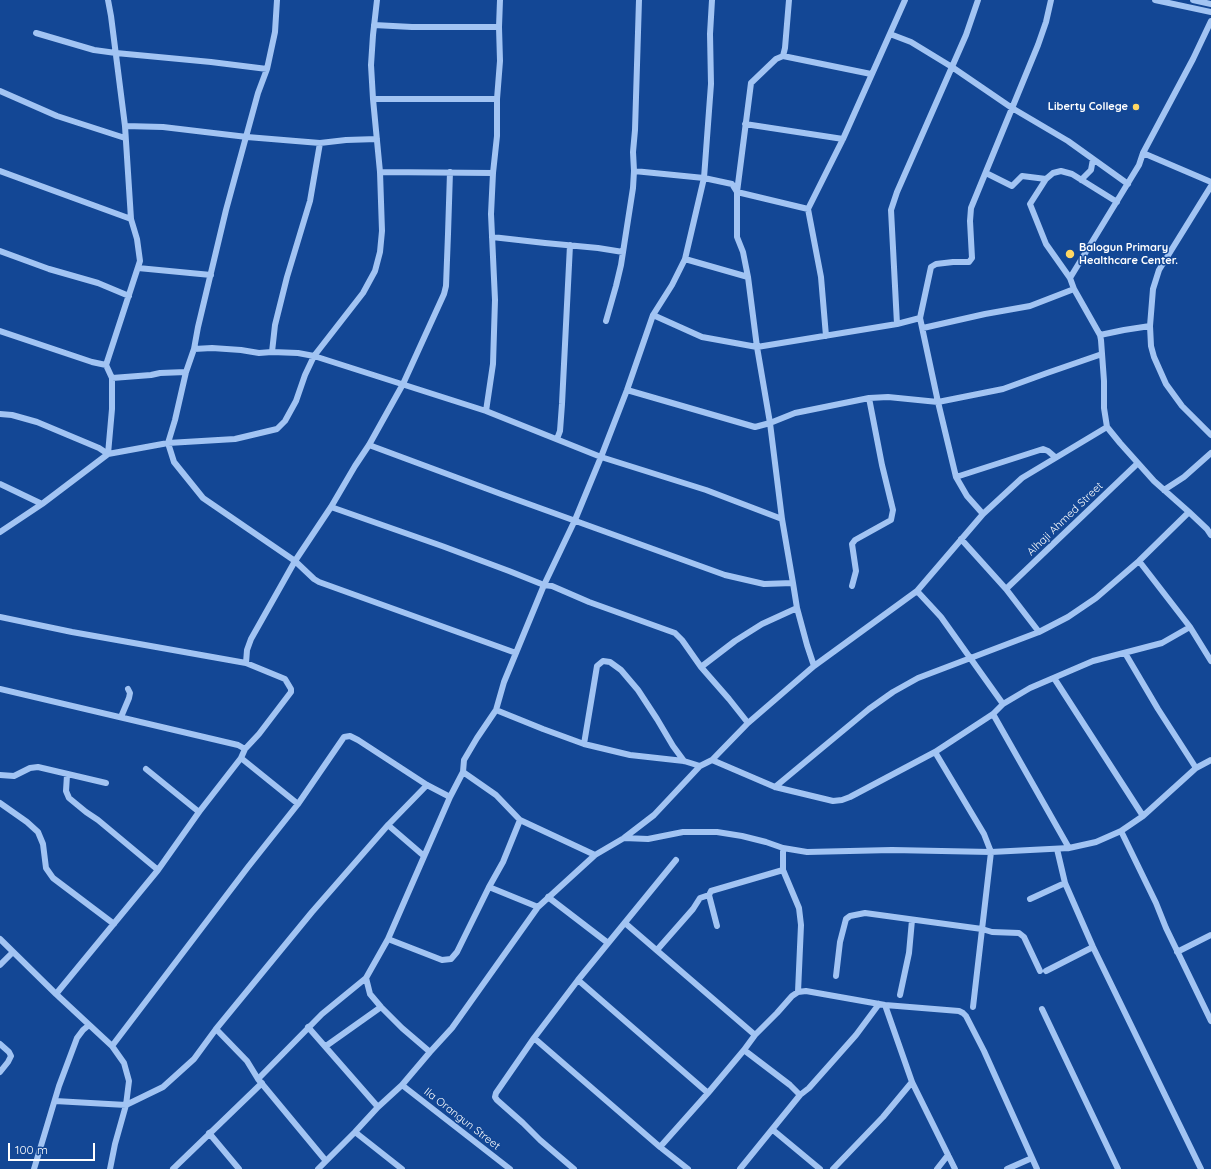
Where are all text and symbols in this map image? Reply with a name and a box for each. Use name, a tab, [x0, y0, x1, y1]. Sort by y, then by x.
place label: Liberty College	[1048, 100, 1128, 114]
marker: Liberty College	[1131, 102, 1141, 112]
place label: Balogun Primary Healthcare Center.	[1079, 241, 1178, 267]
marker: Balogun Primary Healthcare Center.	[1064, 248, 1076, 260]
street label: Alhaji Ahmed Street	[1024, 479, 1106, 559]
street label: Ila Orangun Street	[421, 1085, 503, 1153]
scale bar	[10, 1135, 97, 1161]
text: 100 m	[15, 1142, 48, 1157]

